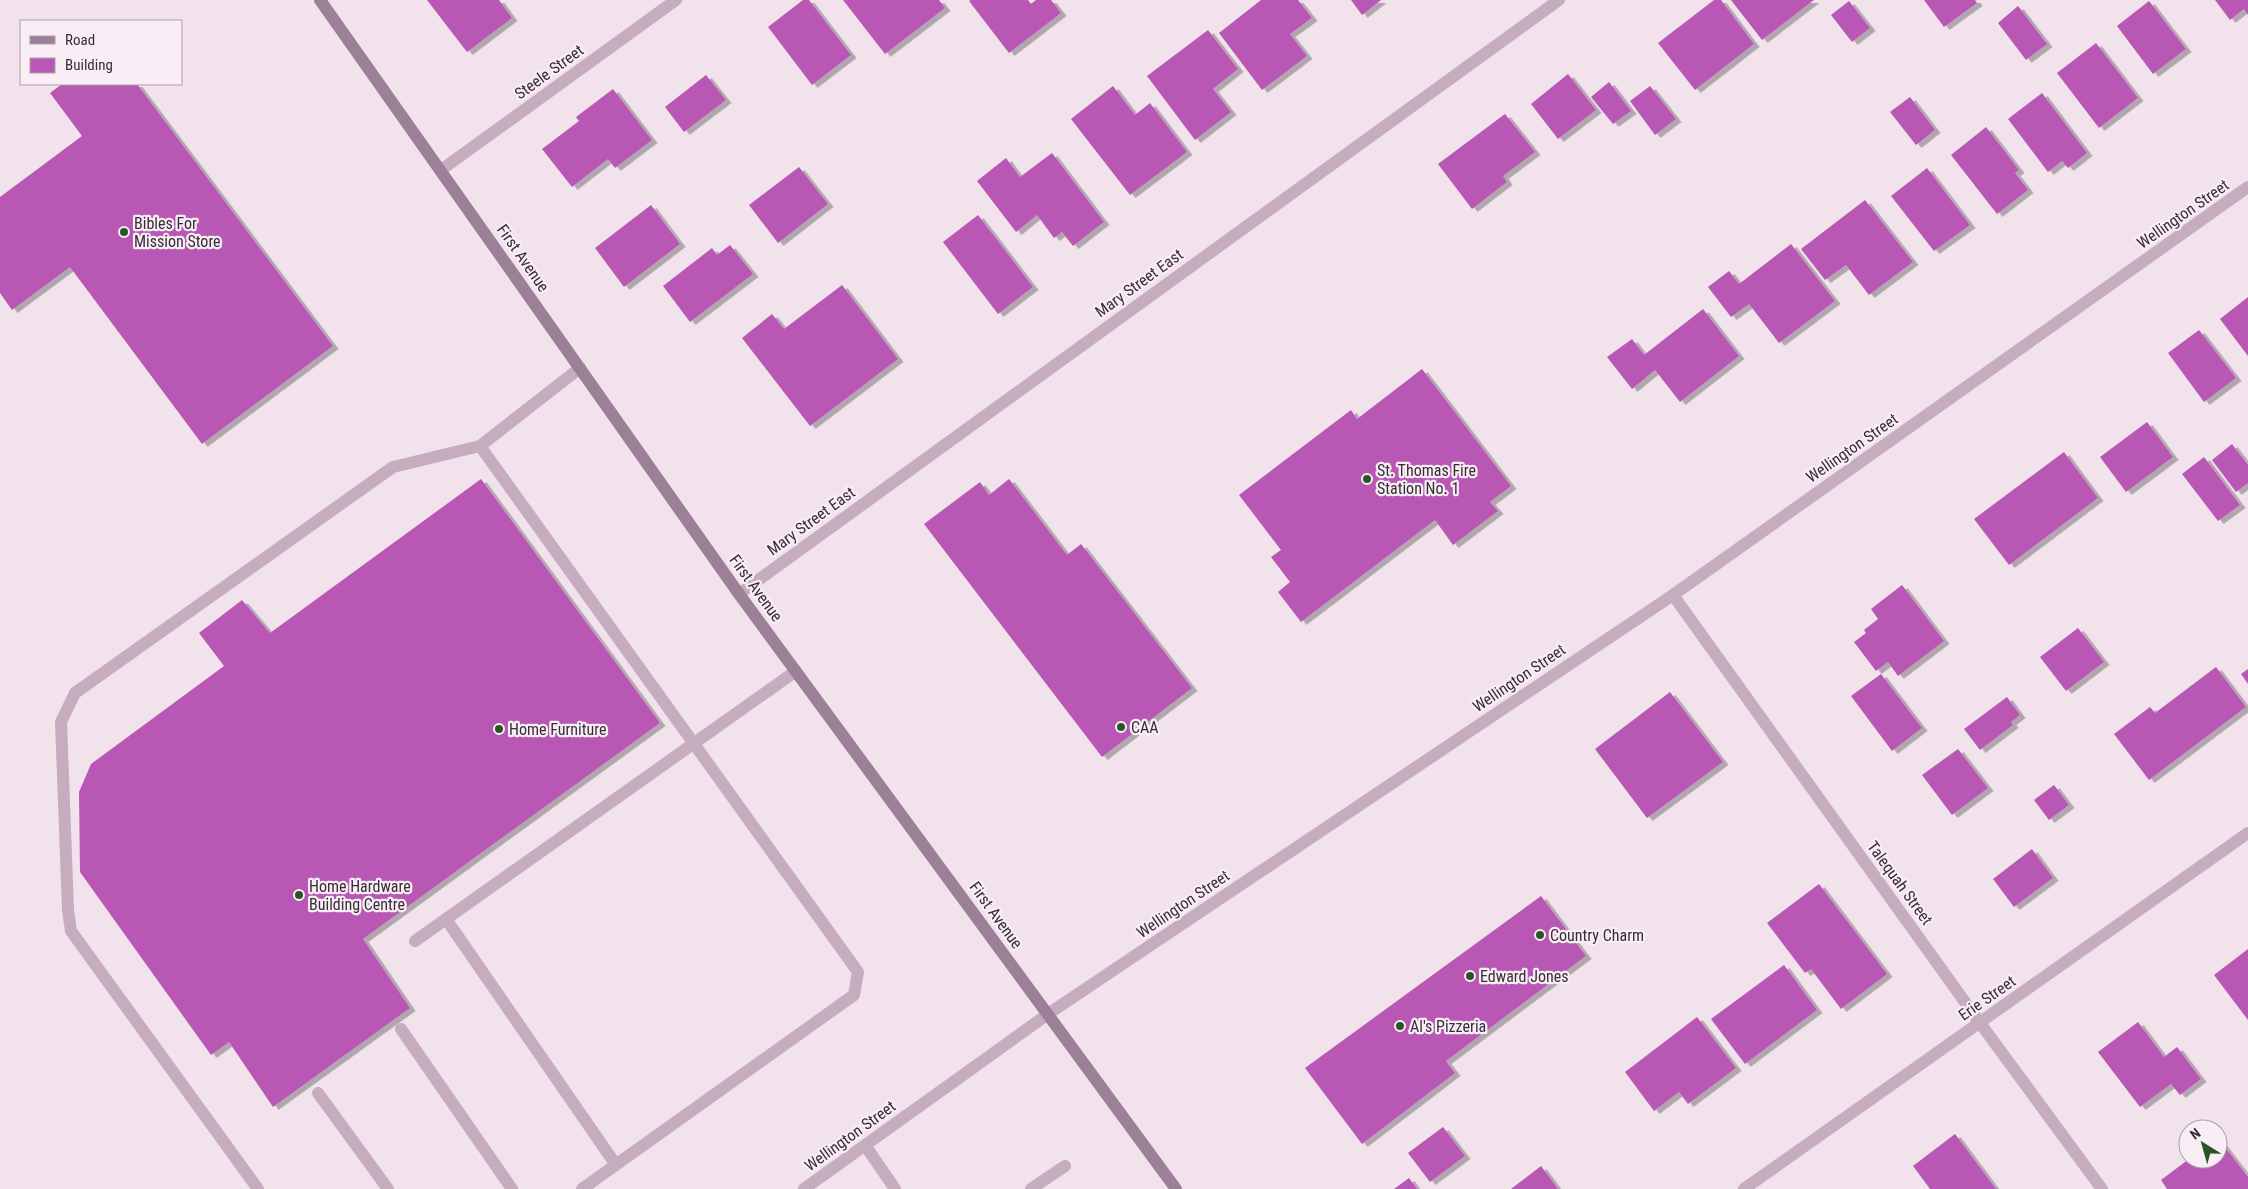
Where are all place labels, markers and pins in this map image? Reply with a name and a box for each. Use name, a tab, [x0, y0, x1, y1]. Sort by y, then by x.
place label: Bibles For Mission Store	[134, 214, 221, 251]
marker: Bibles For Mission Store	[118, 226, 130, 238]
place label: St. Thomas Fire Station No. 1	[1377, 461, 1476, 498]
marker: St. Thomas Fire Station No. 1	[1361, 473, 1373, 485]
place label: CAA	[1131, 718, 1159, 737]
place label: Home Furniture	[509, 720, 606, 739]
marker: CAA	[1115, 721, 1127, 733]
marker: Home Furniture	[493, 723, 505, 735]
place label: Home Hardware Building Centre	[309, 877, 411, 914]
marker: Home Hardware Building Centre	[293, 889, 305, 901]
place label: Country Charm	[1550, 926, 1644, 945]
marker: Country Charm	[1534, 929, 1546, 941]
place label: Edward Jones	[1480, 967, 1568, 986]
marker: Edward Jones	[1464, 970, 1476, 982]
place label: Al's Pizzeria	[1410, 1017, 1486, 1036]
marker: Al's Pizzeria	[1394, 1020, 1406, 1032]

